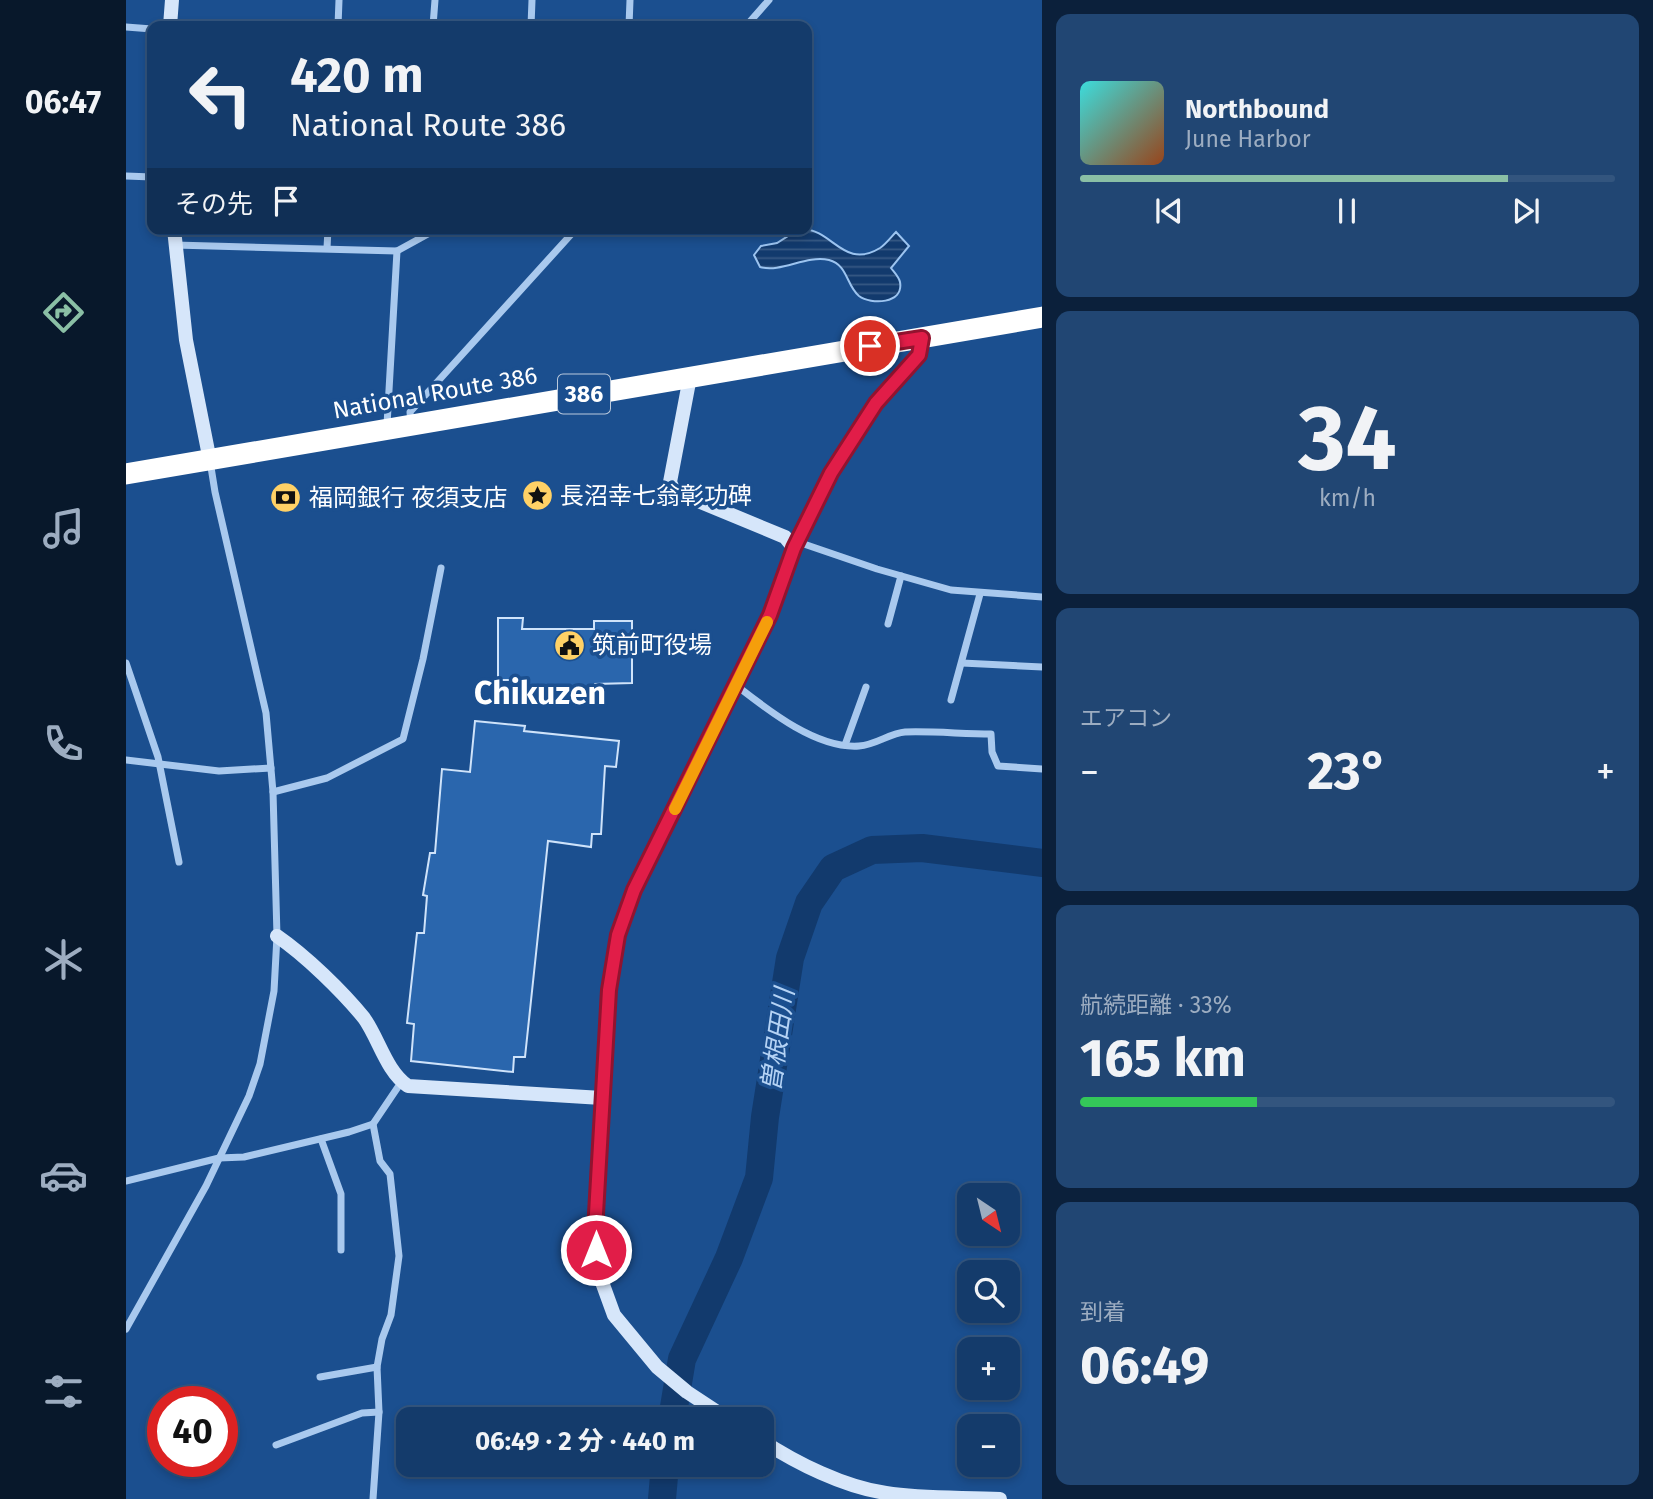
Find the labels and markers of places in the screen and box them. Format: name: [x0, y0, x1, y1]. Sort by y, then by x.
pin: [840, 316, 900, 376]
place icon: 長沼幸七翁彰功碑: [520, 479, 554, 513]
bank icon: 福岡銀行 夜須支店: [269, 481, 303, 515]
place label: 長沼幸七翁彰功碑: [560, 482, 752, 510]
place label: 福岡銀行 夜須支店: [309, 484, 507, 512]
public building icon: 筑前町役場: [552, 628, 586, 662]
place label: 筑前町役場: [592, 631, 712, 659]

